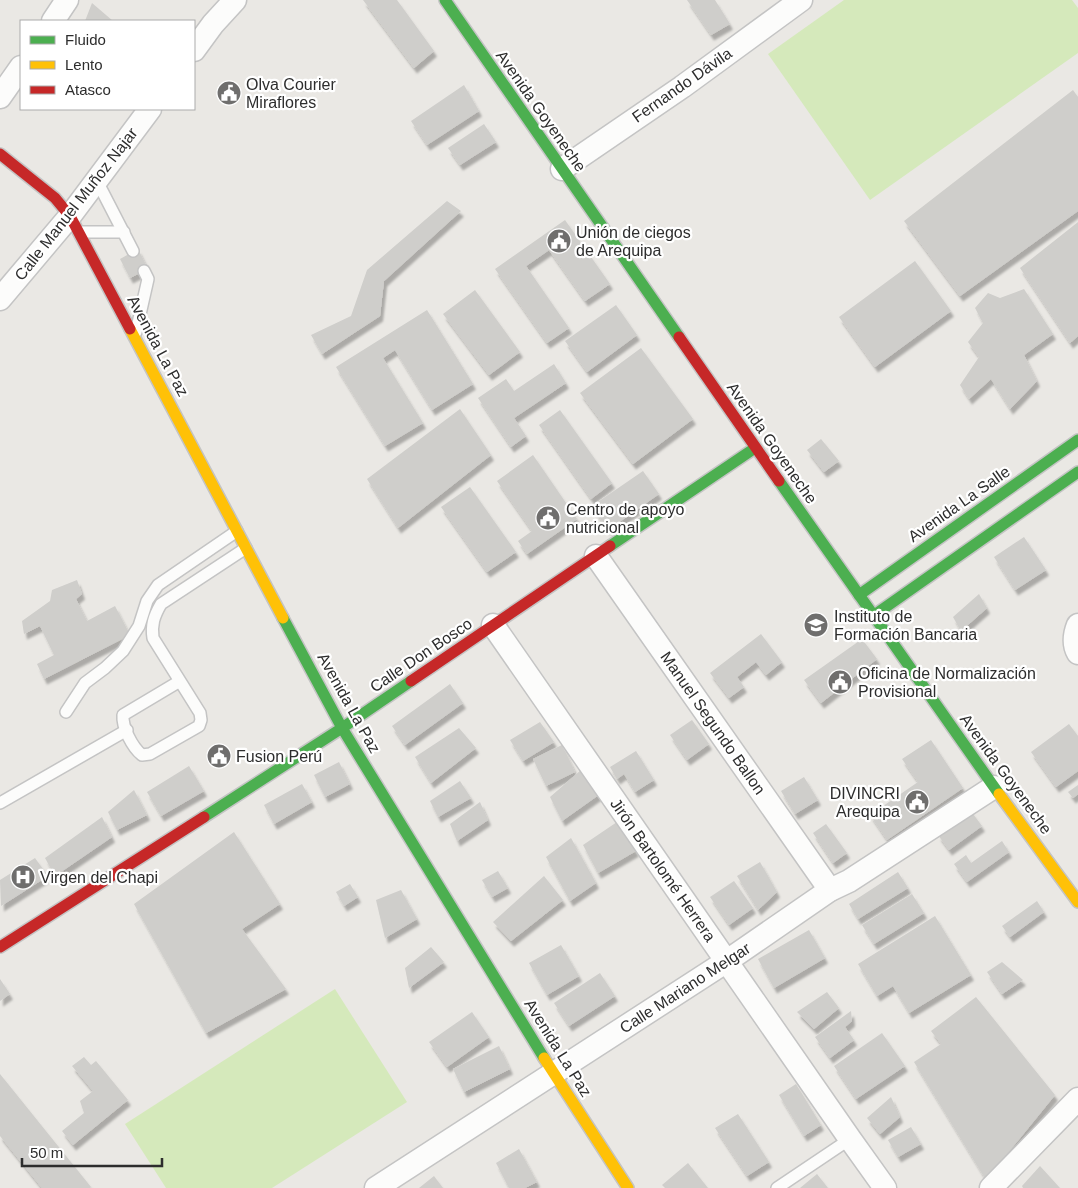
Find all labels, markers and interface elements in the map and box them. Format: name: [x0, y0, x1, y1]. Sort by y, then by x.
legend: [20, 20, 195, 110]
text: Fluido: [65, 31, 106, 48]
street label: Fernando Dávila: [629, 44, 735, 126]
street label: Avenida Goyeneche: [493, 47, 589, 175]
text: Lento: [65, 56, 103, 73]
place label: Olva Courier Miraflores: [246, 76, 336, 111]
public building icon: Olva Courier Miraflores: [216, 80, 242, 106]
text: Atasco: [65, 81, 111, 98]
street label: Calle Manuel Muñoz Najar: [11, 124, 141, 284]
place label: Unión de ciegos de Arequipa: [576, 224, 691, 259]
public building icon: Unión de ciegos de Arequipa: [546, 228, 572, 254]
street label: Avenida La Paz: [124, 293, 192, 399]
street label: Avenida Goyeneche: [724, 379, 820, 507]
street label: Avenida La Salle: [905, 463, 1013, 545]
place label: Centro de apoyo nutricional: [566, 501, 684, 536]
public building icon: Centro de apoyo nutricional: [535, 505, 561, 531]
place label: Instituto de Formación Bancaria: [834, 608, 977, 643]
school or university icon: Instituto de Formación Bancaria: [803, 612, 829, 638]
street label: Calle Don Bosco: [367, 615, 475, 695]
street label: Manuel Segundo Ballon: [657, 649, 769, 797]
street label: Avenida La Paz: [314, 650, 384, 756]
place label: Oficina de Normalización Provisional: [858, 665, 1036, 700]
public building icon: Oficina de Normalización Provisional: [827, 669, 853, 695]
street label: Avenida Goyeneche: [957, 711, 1055, 837]
public building icon: Fusion Perú: [206, 743, 232, 769]
place label: Fusion Perú: [236, 748, 322, 765]
place label: DIVINCRI Arequipa: [830, 785, 900, 820]
public building icon: DIVINCRI Arequipa: [904, 789, 930, 815]
street label: Jirón Bartolomé Herrera: [607, 795, 719, 945]
hospital icon: Virgen del Chapi: [10, 864, 36, 890]
place label: Virgen del Chapi: [40, 869, 158, 886]
street label: Calle Mariano Melgar: [617, 939, 754, 1037]
street label: Avenida La Paz: [521, 996, 595, 1100]
scale bar: [22, 1136, 162, 1168]
text: 50 m: [30, 1144, 63, 1161]

